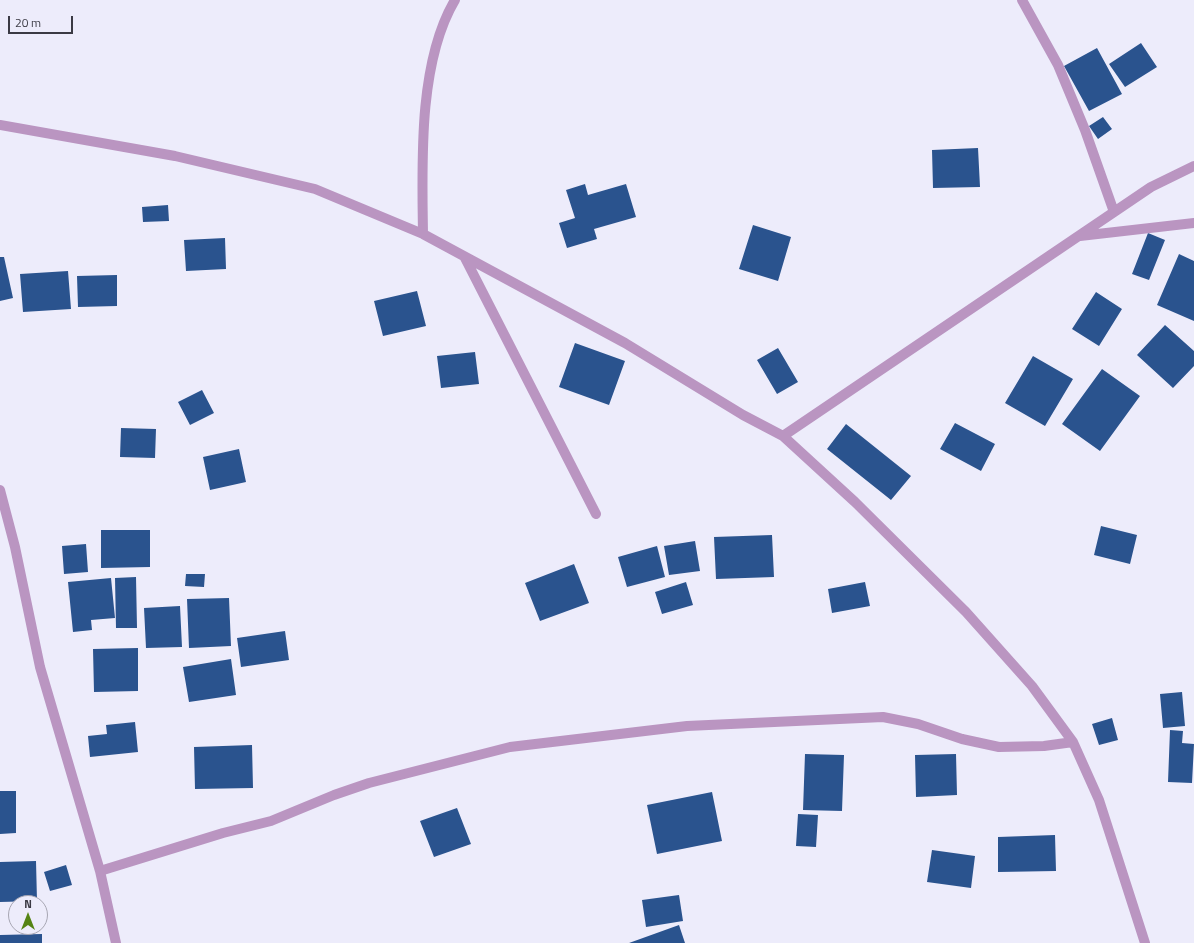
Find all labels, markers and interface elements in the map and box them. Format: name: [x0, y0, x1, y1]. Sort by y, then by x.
scale bar: [10, 8, 75, 34]
text: 20 m: [15, 13, 41, 32]
north arrow: [8, 895, 48, 935]
text: N: [24, 896, 32, 912]

